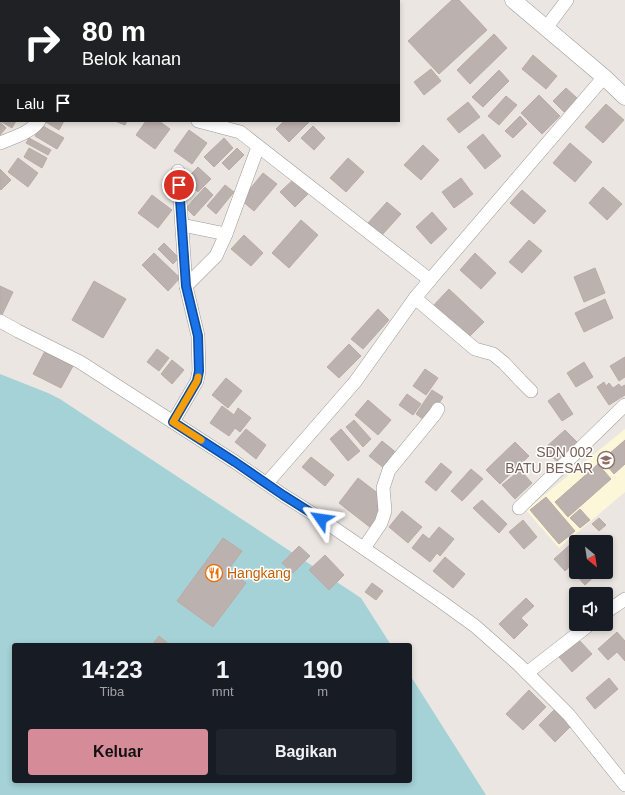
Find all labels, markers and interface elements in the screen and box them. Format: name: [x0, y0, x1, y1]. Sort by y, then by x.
icon: right: [16, 16, 68, 68]
text: 80 m: [82, 16, 146, 47]
text: Belok kanan: [82, 49, 181, 69]
icon: arrive: [52, 92, 74, 114]
text: Lalu: [16, 95, 44, 112]
pin: [162, 168, 196, 202]
icon: arrive: [168, 174, 190, 196]
place label: SDN 002 BATU BESAR: [505, 444, 593, 476]
school or university icon: SDN 002 BATU BESAR: [596, 450, 616, 470]
position arrow: [300, 498, 342, 540]
north arrow: [569, 535, 613, 579]
map controls: [569, 535, 613, 631]
restaurant icon: Hangkang: [204, 563, 224, 583]
place label: Hangkang: [227, 565, 291, 581]
button: sound: [569, 587, 613, 631]
text: 14:23: [81, 656, 143, 683]
text: 1: [216, 656, 229, 683]
text: 190: [303, 656, 343, 683]
text: Tiba: [100, 684, 124, 699]
text: mnt: [212, 684, 234, 699]
text: m: [317, 684, 328, 699]
button: Keluar: [28, 729, 208, 775]
button: Bagikan: [216, 729, 396, 775]

